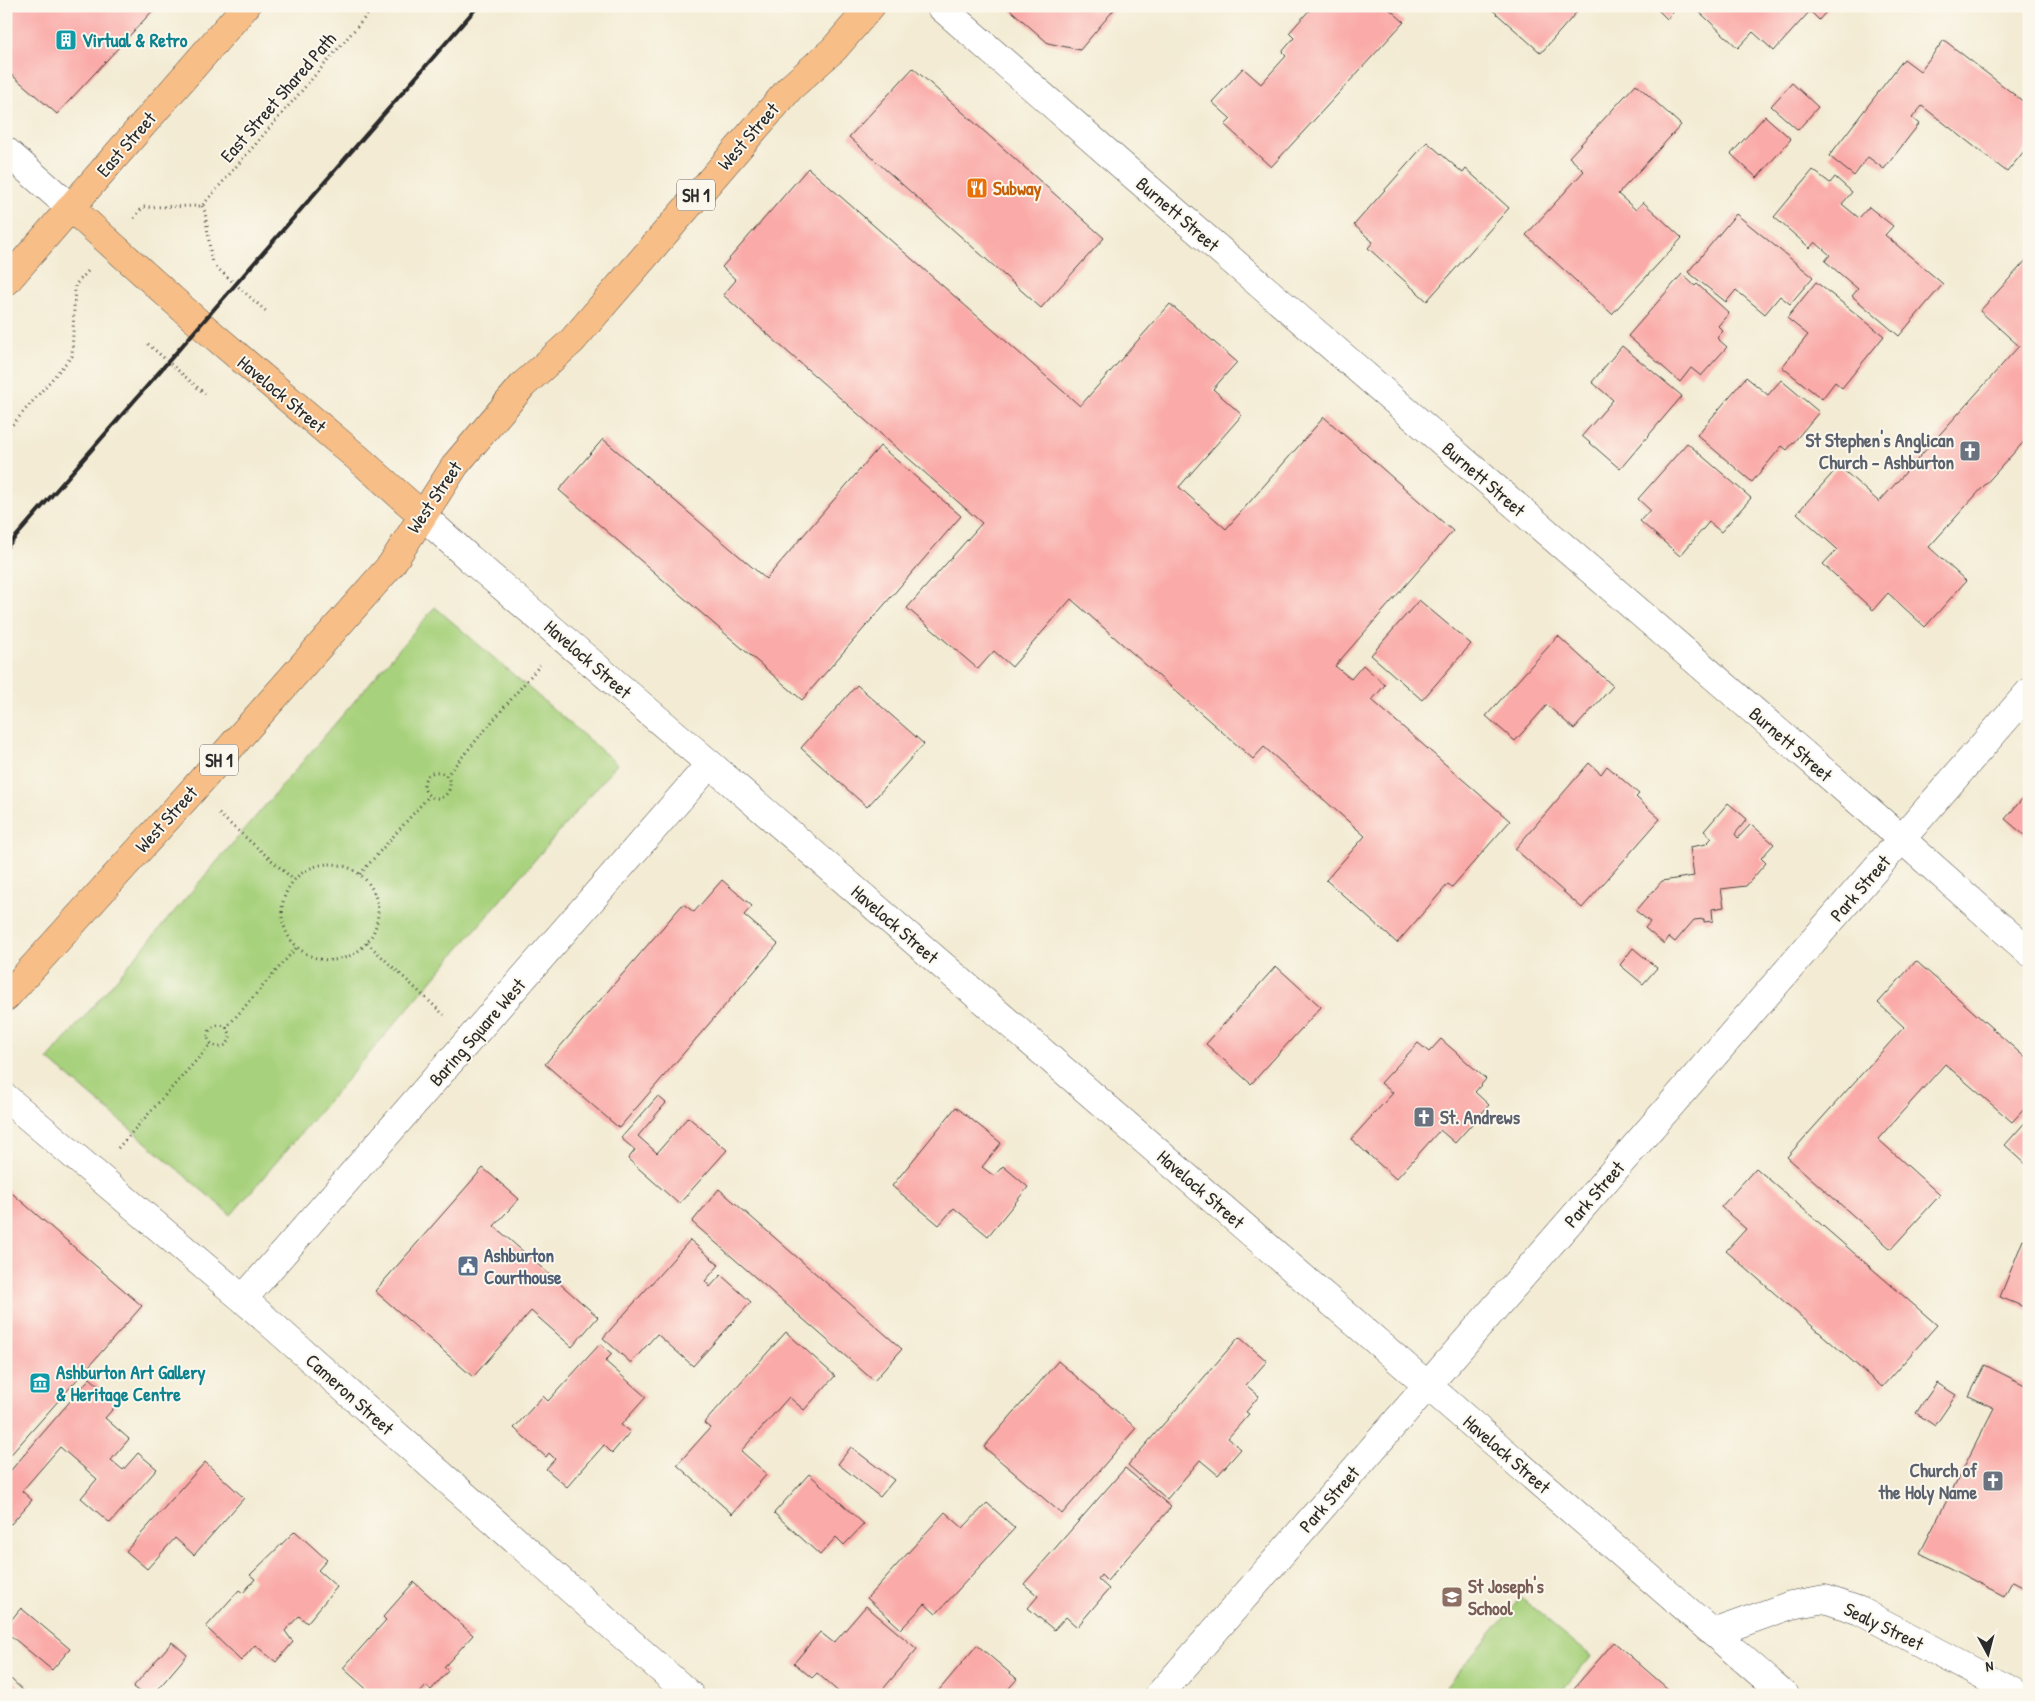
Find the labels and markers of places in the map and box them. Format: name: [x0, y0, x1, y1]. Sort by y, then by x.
place label: Virtual & Retro: [82, 27, 188, 53]
building icon: Virtual & Retro: [54, 28, 78, 52]
place label: Subway: [993, 175, 1041, 202]
restaurant icon: Subway: [965, 176, 989, 200]
place label: St Stephen's Anglican Church - Ashburton: [1805, 427, 1954, 475]
church icon: St Stephen's Anglican Church - Ashburton: [1958, 439, 1982, 463]
place label: St. Andrews: [1440, 1104, 1521, 1130]
church icon: St. Andrews: [1412, 1105, 1436, 1129]
place label: Ashburton Courthouse: [484, 1242, 562, 1290]
public building icon: Ashburton Courthouse: [456, 1254, 480, 1278]
place label: Ashburton Art Gallery & Heritage Centre: [56, 1359, 206, 1408]
museum icon: Ashburton Art Gallery & Heritage Centre: [28, 1371, 52, 1395]
place label: Church of the Holy Name: [1878, 1457, 1978, 1506]
church icon: Church of the Holy Name: [1981, 1469, 2005, 1493]
place label: St Joseph's School: [1468, 1573, 1544, 1621]
school or university icon: St Joseph's School: [1440, 1585, 1464, 1609]

